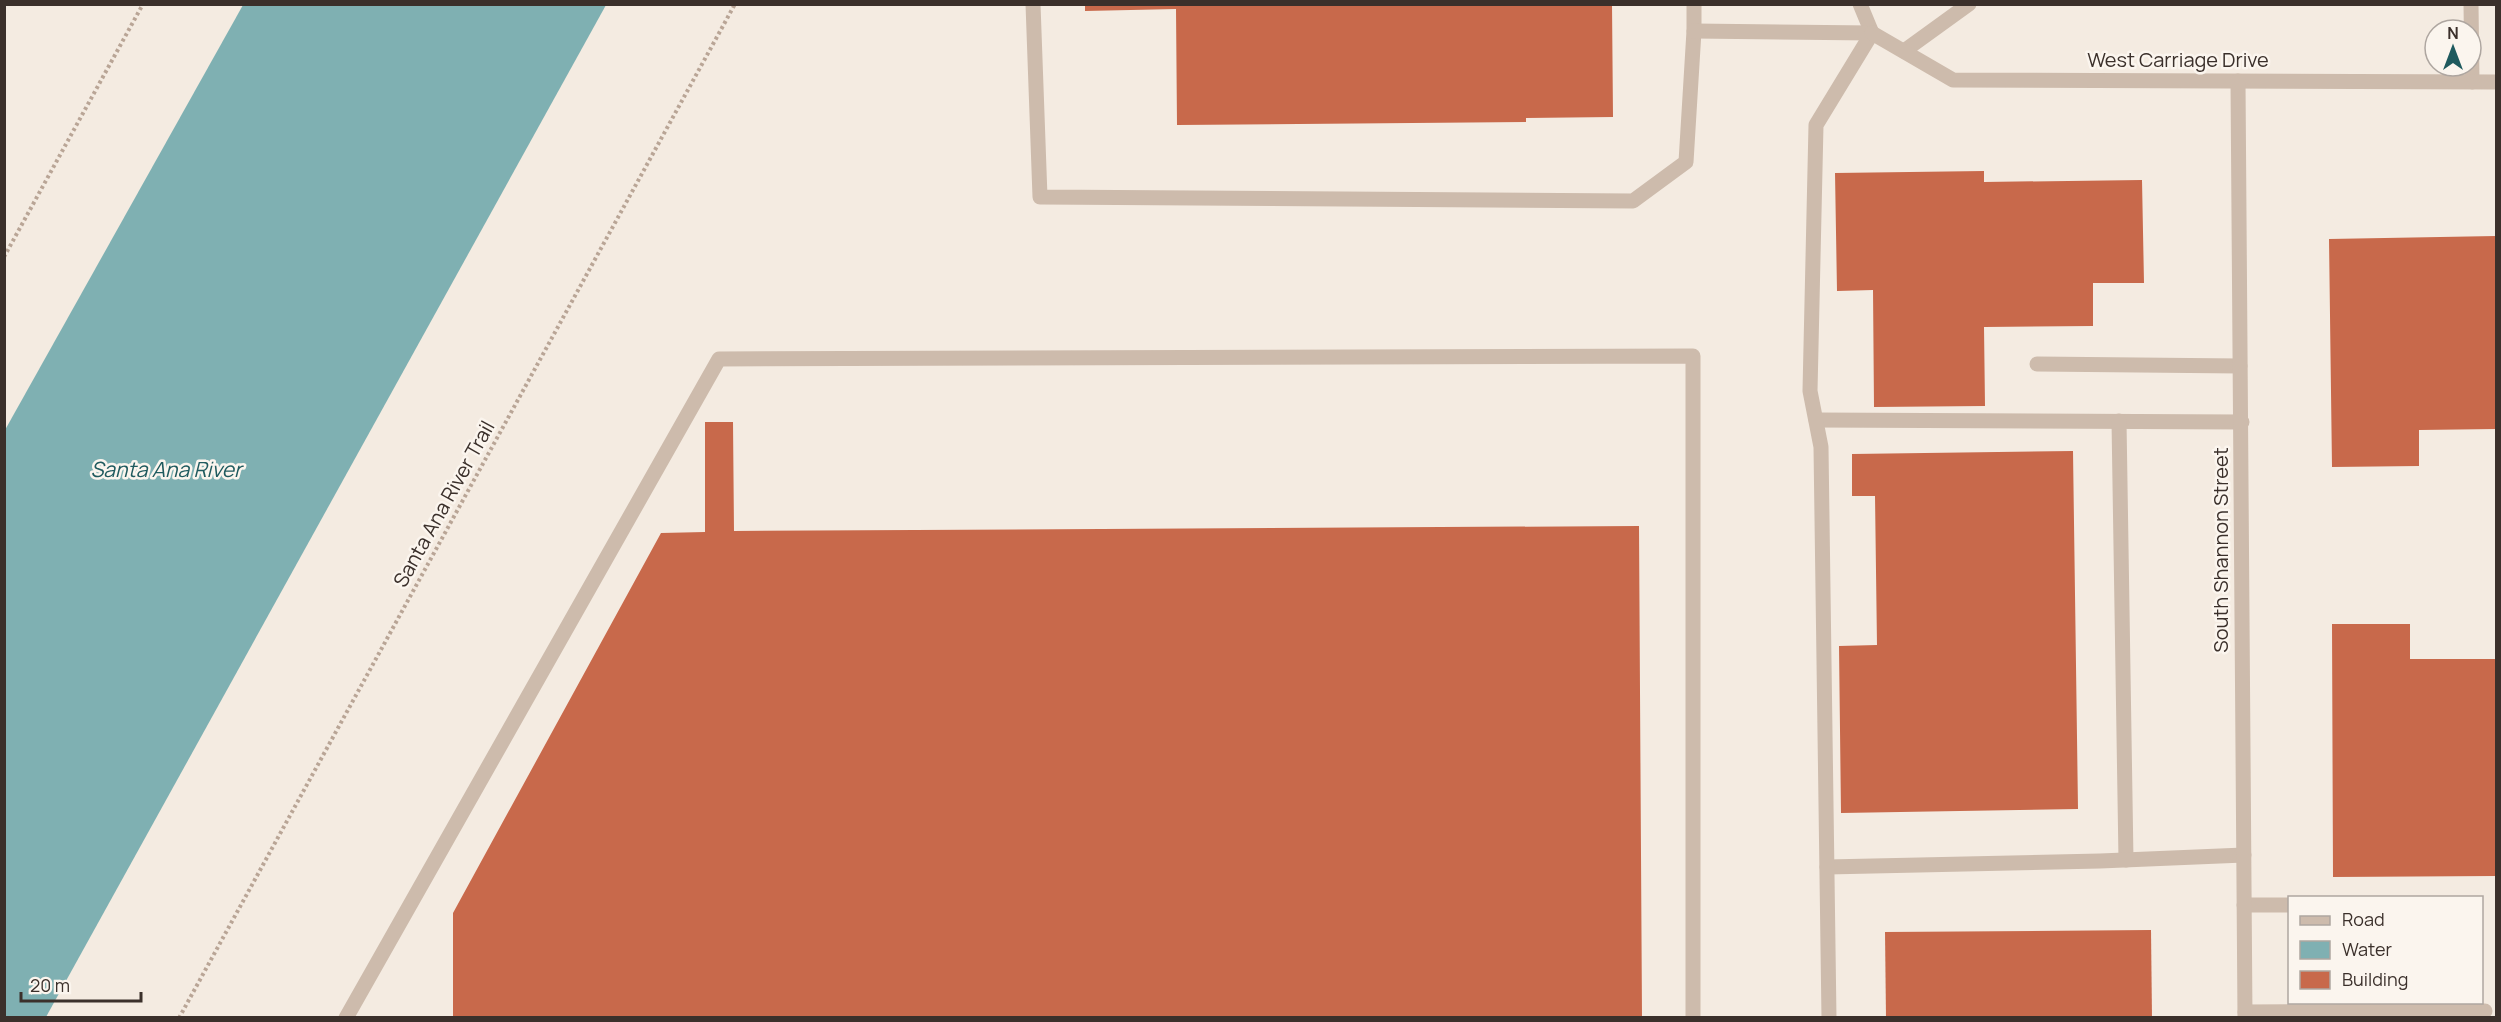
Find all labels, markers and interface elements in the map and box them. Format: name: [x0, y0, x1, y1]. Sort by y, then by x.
north arrow: [2423, 18, 2483, 78]
text: N: [2447, 22, 2459, 44]
street label: West Carriage Drive: [2087, 46, 2269, 73]
street label: Santa Ana River Trail: [387, 416, 501, 592]
street label: South Shannon Street: [2207, 447, 2234, 653]
water label: Santa Ana River: [90, 455, 244, 483]
legend: [2288, 896, 2483, 1004]
text: Road: [2342, 907, 2385, 931]
text: Water: [2342, 937, 2392, 961]
scale bar: [21, 965, 141, 1003]
text: Building: [2342, 967, 2408, 991]
text: 20 m: [30, 973, 70, 997]

